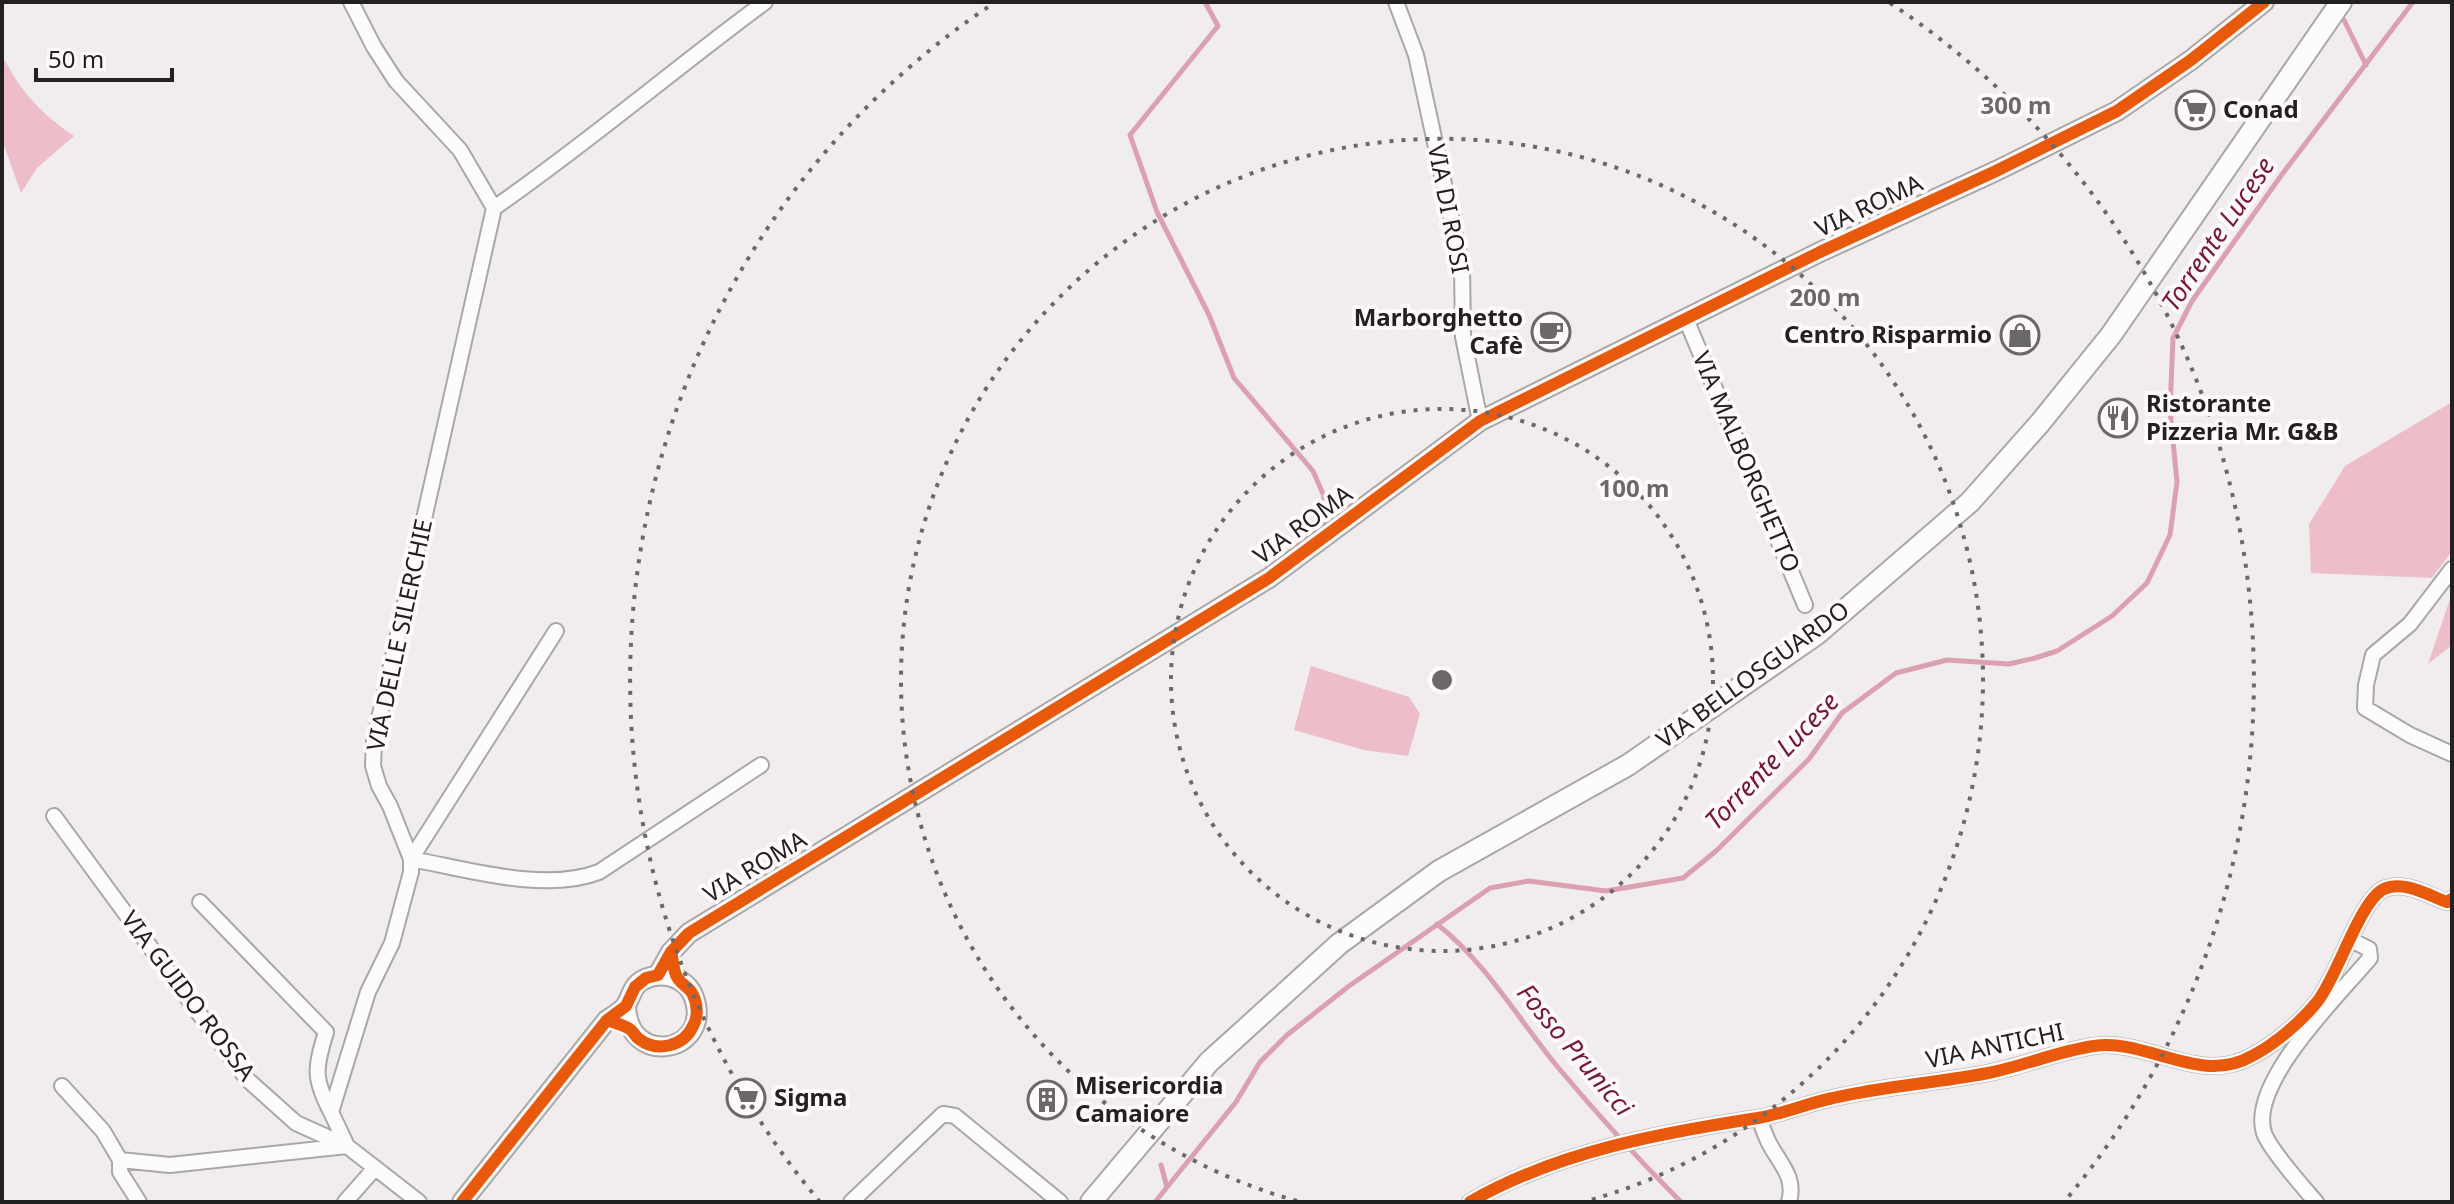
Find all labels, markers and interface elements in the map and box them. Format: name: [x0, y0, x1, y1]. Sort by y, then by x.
scale bar: [36, 32, 172, 82]
text: 50 m: [48, 42, 104, 75]
text: 300 m: [1981, 88, 2051, 121]
supermarket icon: Conad: [2174, 89, 2216, 131]
place label: Conad: [2223, 92, 2299, 125]
street label: VIA DI ROSI: [1421, 141, 1478, 276]
water label: Torrente Lucese: [2152, 149, 2282, 318]
street label: VIA ROMA: [1809, 165, 1928, 244]
text: 200 m: [1790, 280, 1860, 313]
place label: Marborghetto Cafè: [1354, 300, 1523, 361]
cafe icon: Marborghetto Cafè: [1530, 311, 1572, 353]
shop icon: Centro Risparmio: [1999, 314, 2041, 356]
place label: Centro Risparmio: [1784, 317, 1992, 350]
street label: VIA MALBORGHETTO: [1686, 346, 1809, 577]
place label: Ristorante Pizzeria Mr. G&B: [2146, 386, 2338, 447]
restaurant icon: Ristorante Pizzeria Mr. G&B: [2097, 397, 2139, 439]
text: 100 m: [1599, 471, 1669, 504]
street label: VIA ROMA: [1246, 476, 1359, 571]
street label: VIA DELLE SILERCHIE: [358, 516, 439, 754]
street label: VIA BELLOSGUARDO: [1649, 593, 1855, 755]
centre of rings: [1428, 666, 1456, 694]
water label: Torrente Lucese: [1696, 683, 1846, 837]
street label: VIA ROMA: [696, 822, 813, 909]
street label: VIA GUIDO ROSSA: [114, 903, 264, 1087]
water label: Fosso Prunicci: [1510, 975, 1643, 1124]
street label: VIA ANTICHI: [1923, 1014, 2067, 1075]
place label: Misericordia Camaiore: [1075, 1068, 1223, 1129]
supermarket icon: Sigma: [725, 1077, 767, 1119]
building icon: Misericordia Camaiore: [1026, 1079, 1068, 1121]
place label: Sigma: [774, 1080, 847, 1113]

